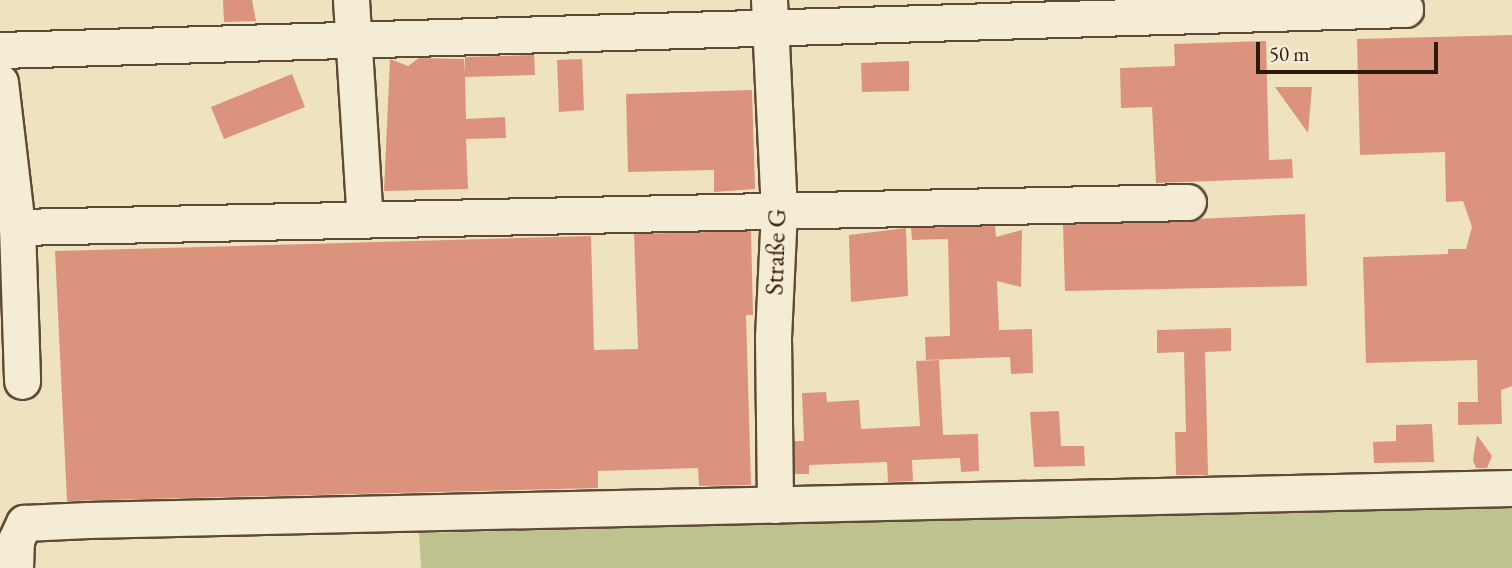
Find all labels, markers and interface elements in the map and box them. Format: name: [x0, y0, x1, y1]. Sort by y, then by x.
scale bar: [1260, 28, 1442, 72]
text: 50 m: [1269, 40, 1310, 67]
street label: Straße G: [759, 208, 793, 296]

